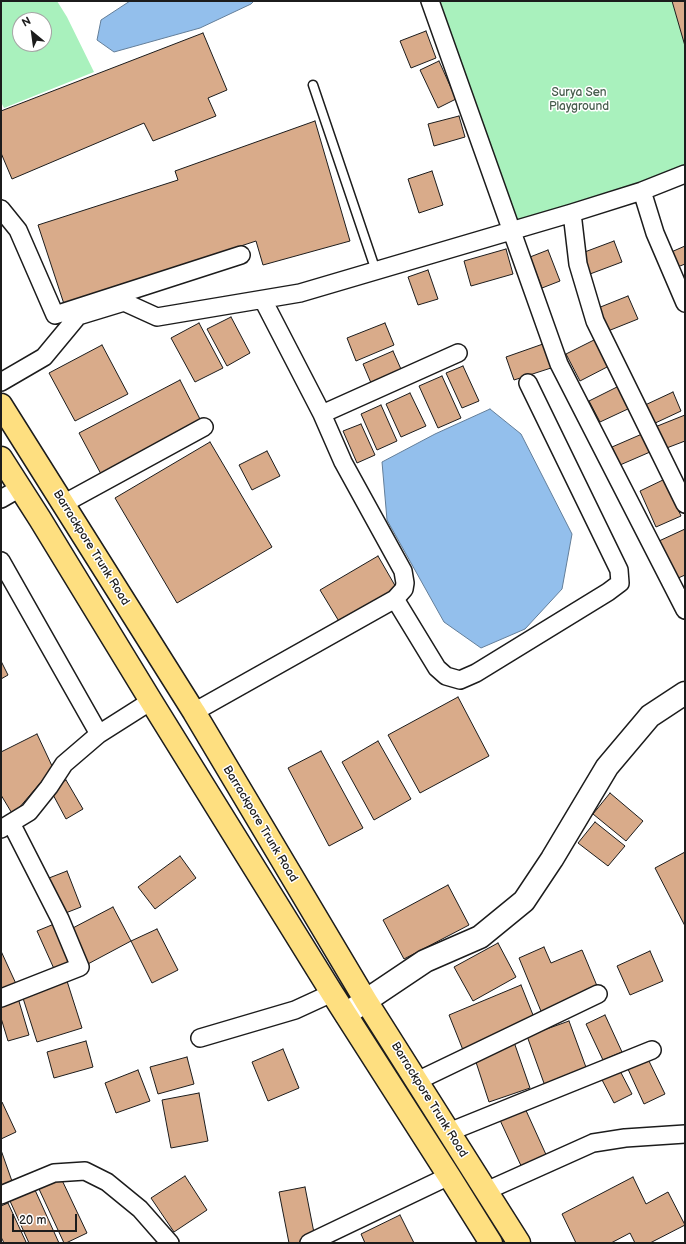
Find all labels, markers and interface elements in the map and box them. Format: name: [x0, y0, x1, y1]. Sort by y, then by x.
north arrow: [12, 12, 52, 52]
text: N: [20, 14, 33, 30]
park label: Surya Sen Playground: [549, 86, 609, 114]
street label: Barrackpore Trunk Road: [50, 488, 132, 608]
street label: Barrackpore Trunk Road: [220, 763, 300, 885]
street label: Barrackpore Trunk Road: [388, 1040, 470, 1160]
scale bar: [14, 1206, 79, 1232]
text: 20 m: [19, 1213, 46, 1228]

